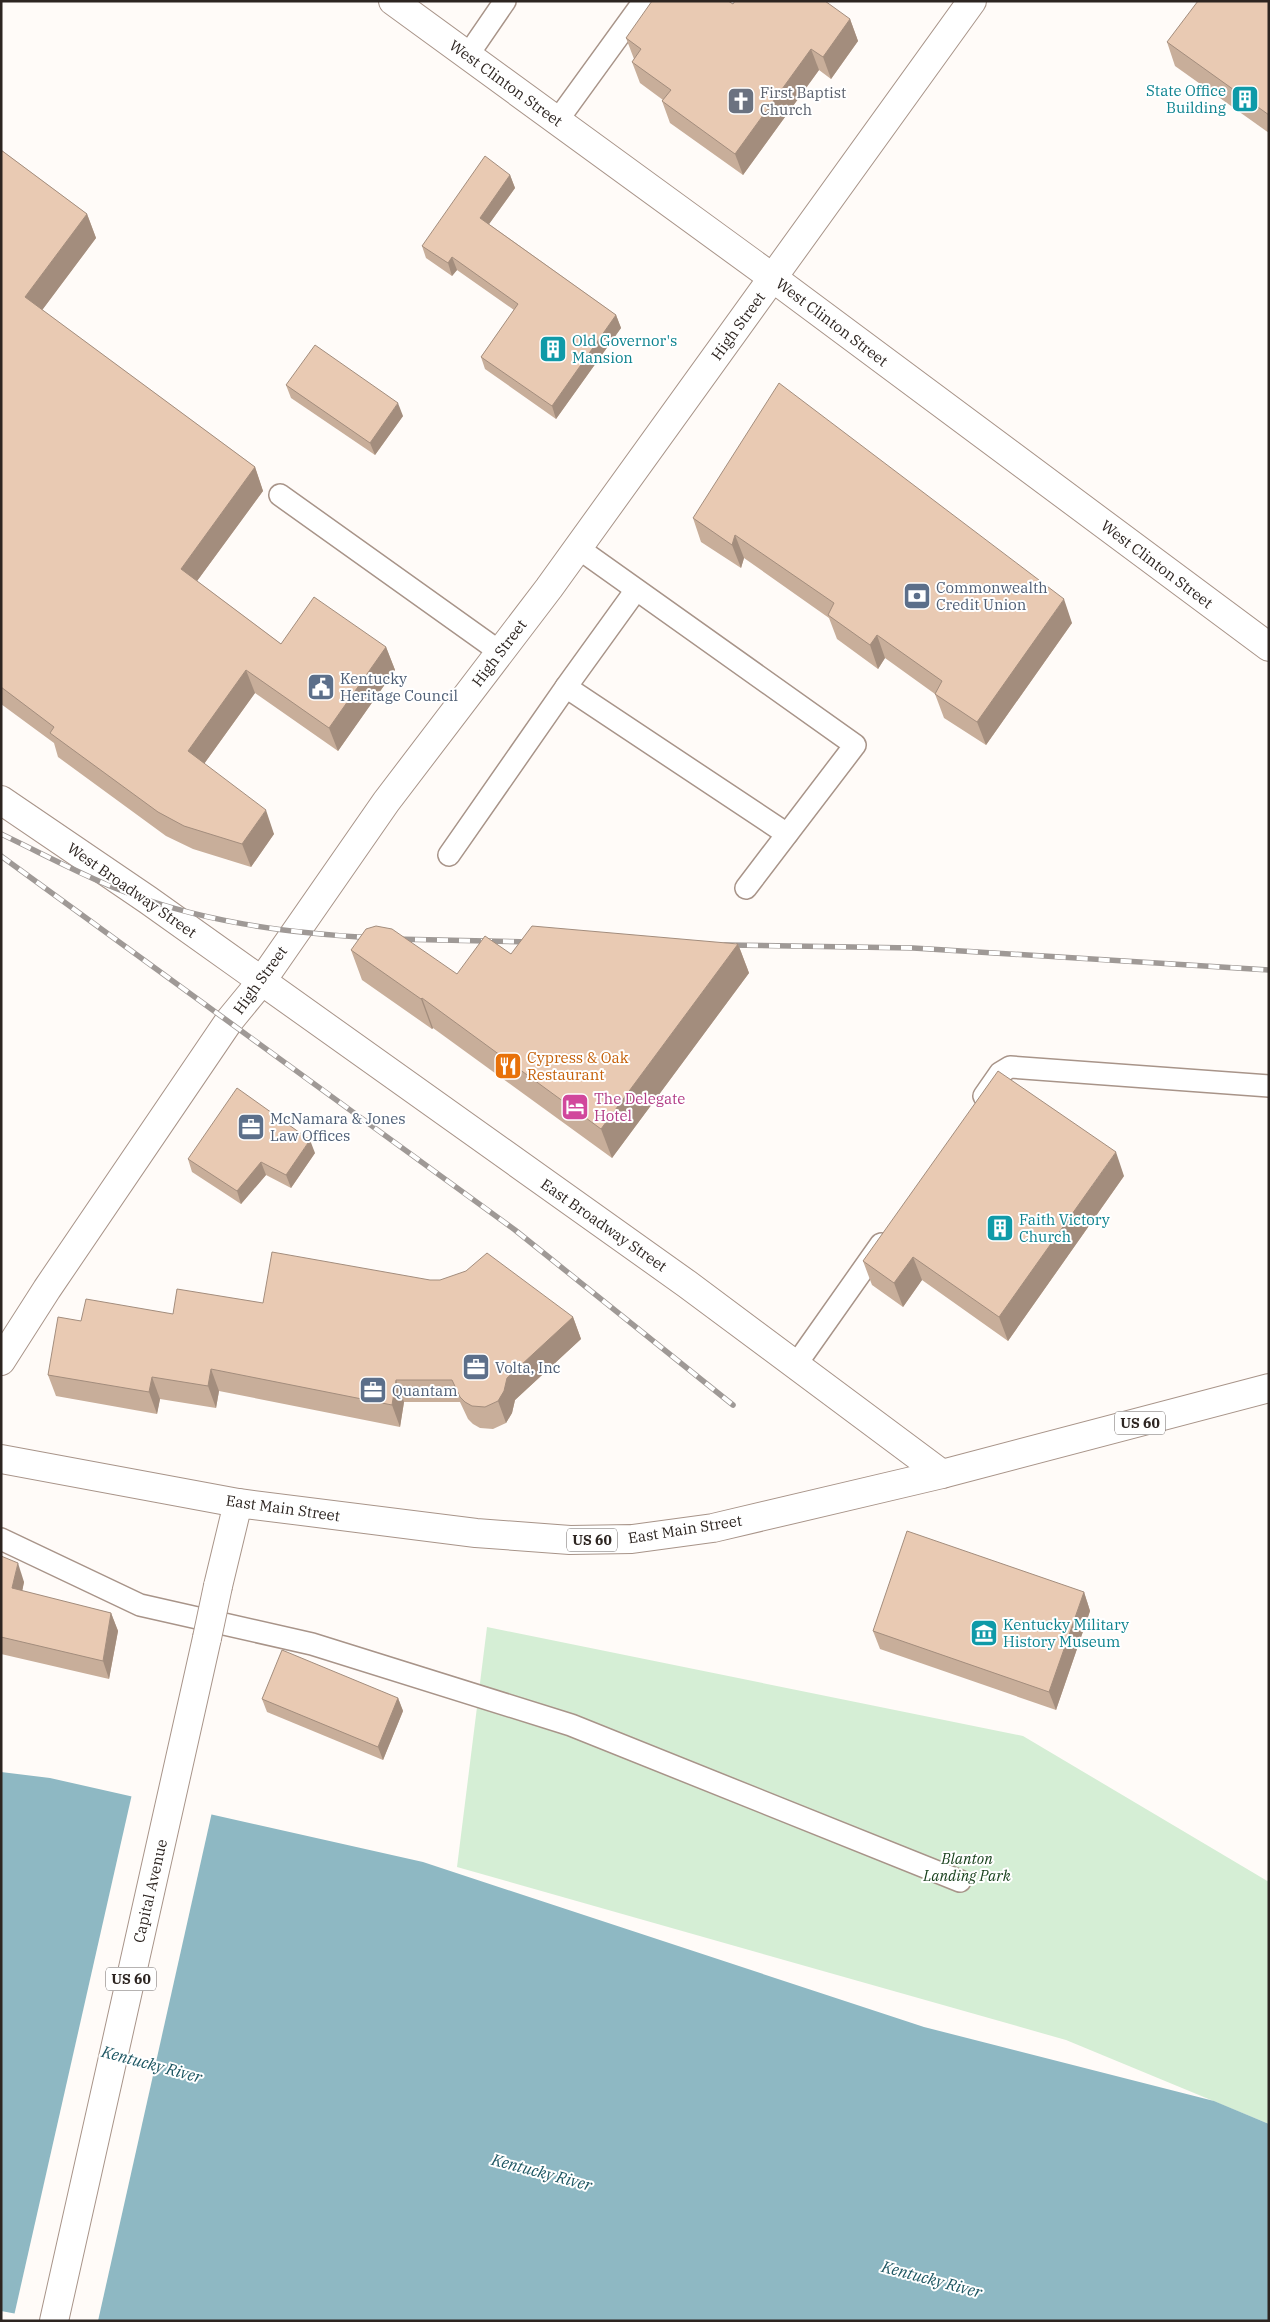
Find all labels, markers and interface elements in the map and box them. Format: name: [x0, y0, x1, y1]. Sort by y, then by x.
street label: West Clinton Street: [446, 36, 566, 130]
place label: State Office Building: [1146, 81, 1226, 117]
place label: First Baptist Church: [760, 83, 846, 119]
building icon: State Office Building: [1230, 84, 1260, 114]
church icon: First Baptist Church: [726, 86, 756, 116]
street label: West Clinton Street: [772, 274, 892, 370]
street label: High Street: [707, 288, 769, 364]
place label: Old Governor's Mansion: [572, 331, 677, 367]
building icon: Old Governor's Mansion: [538, 334, 568, 364]
street label: West Clinton Street: [1097, 516, 1217, 612]
place label: Commonwealth Credit Union: [936, 578, 1048, 614]
bank icon: Commonwealth Credit Union: [902, 581, 932, 611]
street label: High Street: [467, 615, 531, 691]
place label: Kentucky Heritage Council: [340, 669, 458, 705]
public building icon: Kentucky Heritage Council: [306, 672, 336, 702]
street label: West Broadway Street: [64, 838, 200, 942]
street label: High Street: [229, 942, 291, 1018]
place label: Cypress & Oak Restaurant: [527, 1048, 629, 1084]
restaurant icon: Cypress & Oak Restaurant: [493, 1051, 523, 1081]
place label: The Delegate Hotel: [594, 1089, 685, 1125]
hotel icon: The Delegate Hotel: [560, 1092, 590, 1122]
place label: McNamara & Jones Law Offices: [270, 1109, 406, 1145]
office icon: McNamara & Jones Law Offices: [236, 1112, 266, 1142]
street label: East Broadway Street: [537, 1174, 671, 1276]
place label: Faith Victory Church: [1019, 1210, 1110, 1246]
building icon: Faith Victory Church: [985, 1213, 1015, 1243]
office icon: Volta, Inc: [461, 1352, 491, 1382]
place label: Volta, Inc: [495, 1358, 561, 1377]
office icon: Quantam: [358, 1375, 388, 1405]
place label: Quantam: [392, 1381, 458, 1400]
road number: US 60: [1115, 1412, 1165, 1435]
street label: East Main Street: [225, 1491, 341, 1525]
street label: East Main Street: [627, 1511, 743, 1547]
road number: US 60: [567, 1528, 617, 1552]
place label: Kentucky Military History Museum: [1003, 1615, 1129, 1651]
museum icon: Kentucky Military History Museum: [969, 1618, 999, 1648]
street label: Capital Avenue: [129, 1837, 171, 1945]
park label: Blanton Landing Park: [922, 1849, 1011, 1885]
road number: US 60: [106, 1968, 156, 1990]
water label: Kentucky River: [99, 2041, 205, 2087]
water label: Kentucky River: [489, 2149, 595, 2195]
water label: Kentucky River: [879, 2256, 985, 2302]

